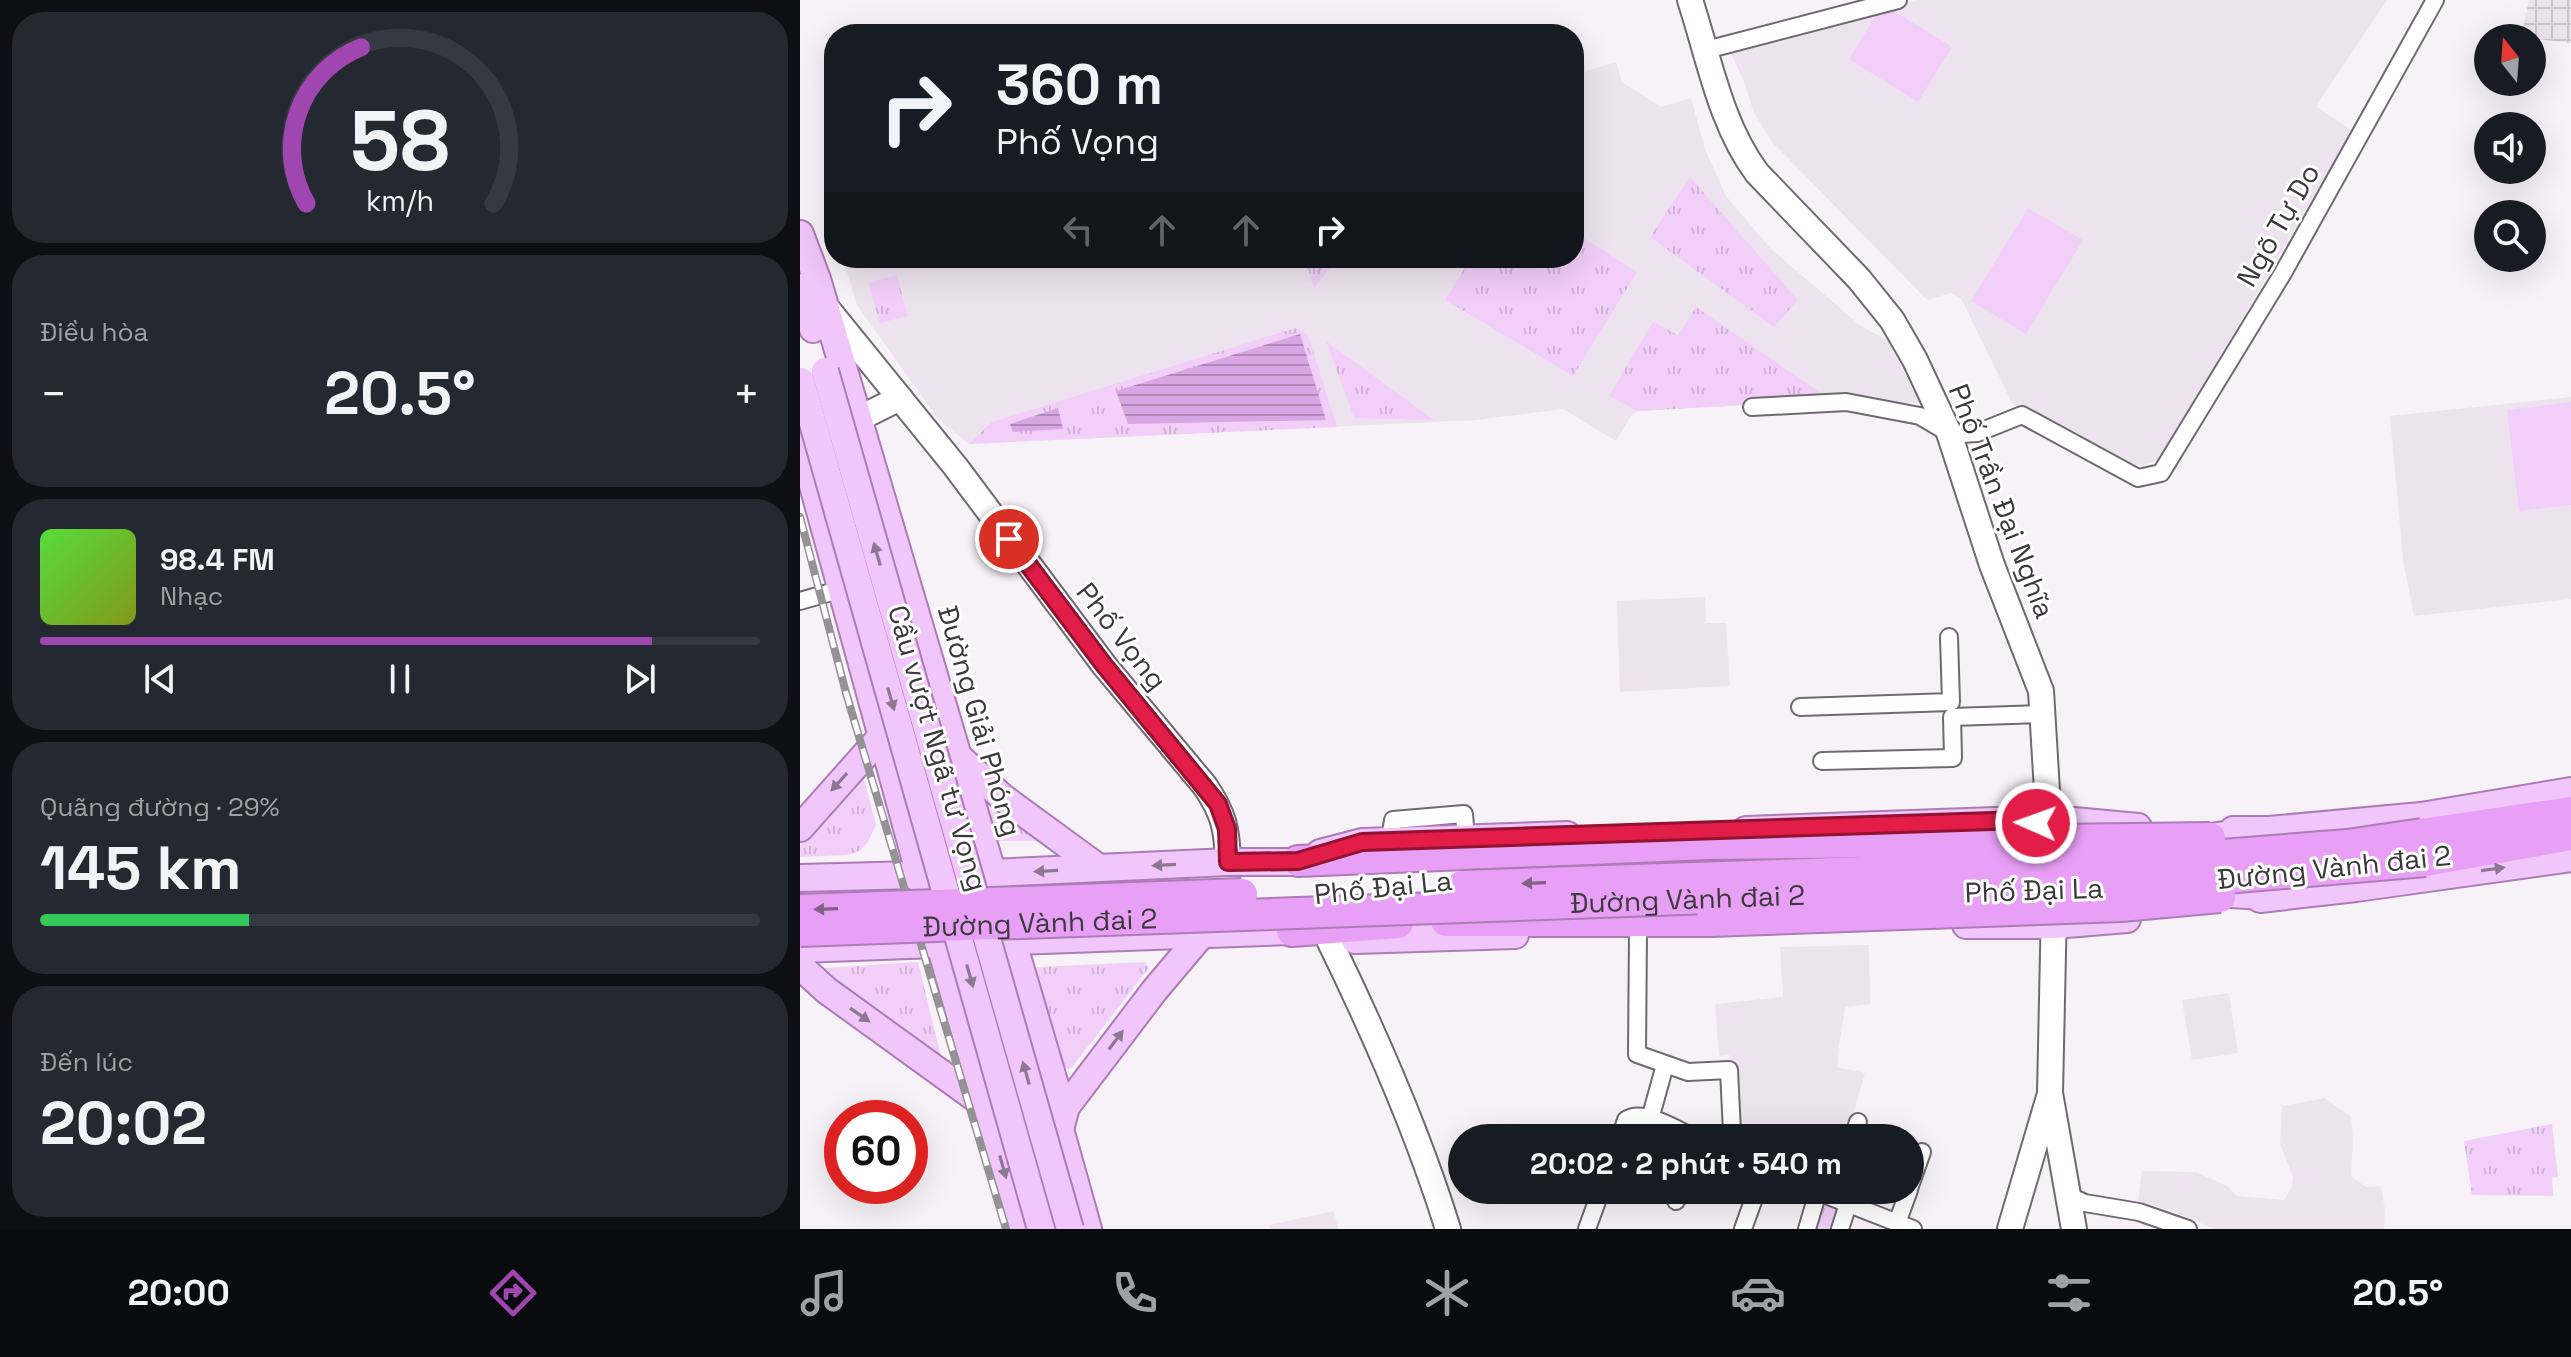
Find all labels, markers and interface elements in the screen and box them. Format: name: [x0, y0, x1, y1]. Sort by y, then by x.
north arrow: [2474, 24, 2546, 96]
map controls: [2474, 24, 2546, 272]
text: 360 m: [996, 49, 1163, 120]
icon: right: [864, 56, 968, 160]
text: 58: [350, 87, 450, 193]
button: sound: [2474, 112, 2546, 184]
text: Phố Vọng: [996, 119, 1159, 165]
street label: Ngõ Tự Do: [2228, 157, 2328, 293]
text: km/h: [366, 183, 434, 219]
button: search: [2474, 200, 2546, 272]
icon: left: [1056, 208, 1100, 252]
icon: ahead: [1140, 208, 1184, 252]
icon: ahead: [1224, 208, 1268, 252]
icon: right: [1308, 208, 1352, 252]
text: Điều hòa: [40, 315, 149, 349]
text: 20.5°: [324, 355, 476, 432]
text: −: [40, 366, 67, 422]
text: +: [733, 366, 760, 422]
street label: Phố Trần Đại Nghĩa: [1941, 379, 2063, 623]
pin: [975, 505, 1043, 573]
icon: arrive: [987, 517, 1031, 561]
text: 98.4 FM: [160, 540, 275, 579]
one-way arrow: [871, 541, 883, 566]
street label: Phố Vọng: [1069, 575, 1175, 697]
text: Nhạc: [160, 579, 223, 613]
street label: Cầu vượt Ngã tư Vọng: [880, 601, 996, 895]
street label: Đường Giải Phóng: [930, 602, 1030, 840]
icon: previous: [138, 657, 182, 701]
icon: pause: [378, 657, 422, 701]
icon: next: [618, 657, 662, 701]
one-way arrow: [885, 687, 898, 711]
one-way arrow: [831, 772, 849, 791]
position arrow: [1994, 781, 2078, 865]
text: Quãng đường · 29%: [40, 790, 280, 824]
text: 145 km: [40, 830, 242, 907]
street label: Đường Vành đai 2: [2215, 837, 2453, 897]
one-way arrow: [1151, 859, 1176, 872]
street label: Phố Đại La: [1312, 862, 1454, 912]
one-way arrow: [2481, 862, 2506, 875]
one-way arrow: [1033, 864, 1058, 877]
street label: Phố Đại La: [1964, 870, 2104, 910]
one-way arrow: [1521, 876, 1546, 889]
street label: Đường Vành đai 2: [1569, 877, 1806, 921]
street label: Đường Vành đai 2: [922, 900, 1158, 945]
one-way arrow: [813, 903, 838, 916]
one-way arrow: [964, 963, 976, 988]
one-way arrow: [850, 1007, 871, 1022]
one-way arrow: [1107, 1030, 1123, 1051]
text: Đến lúc: [40, 1045, 133, 1079]
one-way arrow: [1019, 1061, 1032, 1085]
text: 20:02: [40, 1085, 207, 1162]
speed limit sign: 60: [824, 1100, 928, 1204]
text: 20:02 · 2 phút · 540 m: [1530, 1144, 1842, 1183]
one-way arrow: [997, 1155, 1010, 1179]
icon: directions: [485, 1265, 541, 1321]
icon: music: [796, 1265, 852, 1321]
icon: phone: [1107, 1265, 1163, 1321]
icon: climate: [1419, 1265, 1475, 1321]
icon: car: [1730, 1265, 1786, 1321]
icon: filters: [2041, 1265, 2097, 1321]
text: 20:00: [128, 1270, 230, 1316]
text: 20.5°: [2352, 1270, 2443, 1316]

